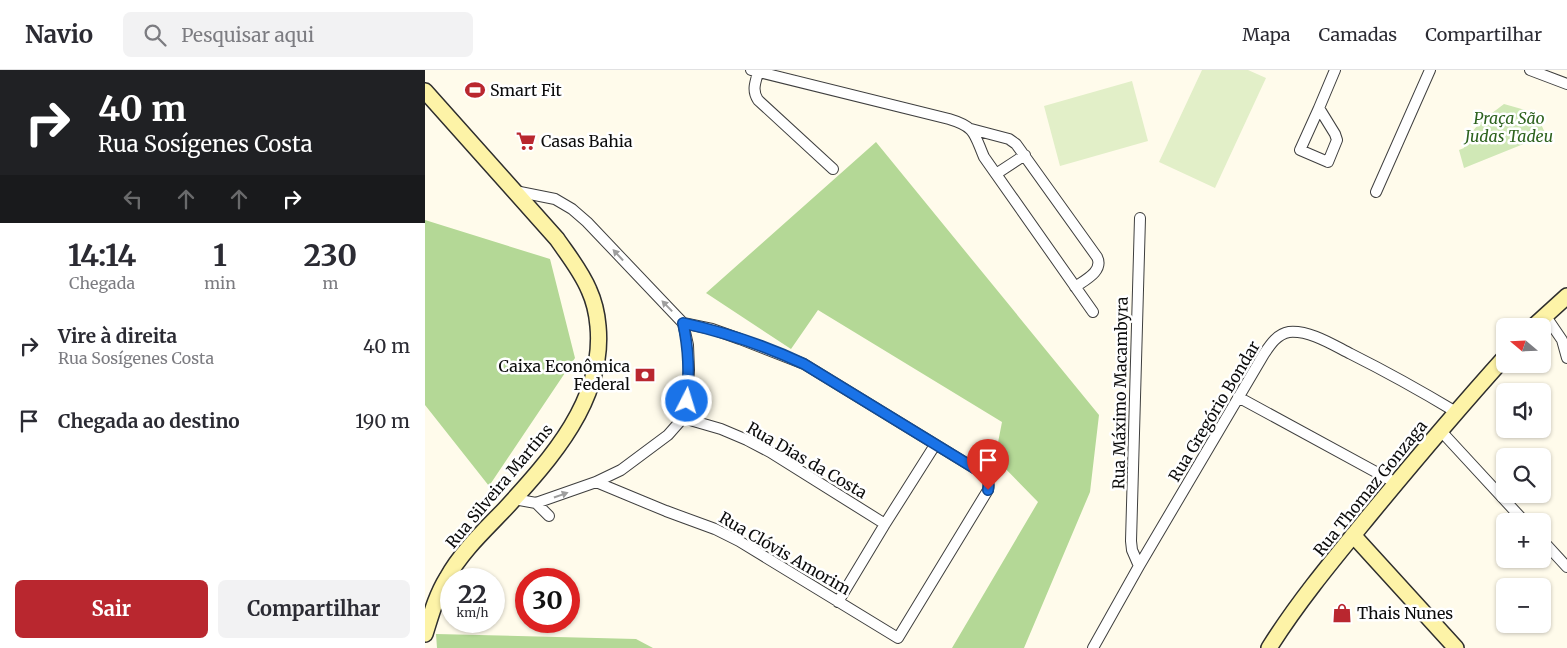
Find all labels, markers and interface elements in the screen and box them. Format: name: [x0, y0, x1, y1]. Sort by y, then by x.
search box: [123, 12, 473, 57]
text: Navio: [25, 19, 93, 50]
icon: search: [141, 21, 169, 49]
text: Pesquisar aqui: [181, 23, 314, 47]
text: Mapa: [1242, 23, 1291, 46]
text: Camadas: [1319, 23, 1397, 46]
text: Compartilhar: [1425, 23, 1542, 46]
sports icon: Smart Fit: [464, 79, 486, 101]
place label: Smart Fit: [490, 80, 562, 100]
text: 40 m: [98, 87, 186, 131]
icon: right: [15, 90, 80, 155]
park label: Praça São Judas Tadeu: [1463, 108, 1553, 146]
text: Rua Sosígenes Costa: [98, 130, 312, 158]
supermarket icon: Casas Bahia: [515, 130, 537, 152]
place label: Casas Bahia: [541, 131, 633, 151]
icon: left: [119, 185, 147, 213]
icon: ahead: [172, 185, 200, 213]
icon: ahead: [225, 185, 253, 213]
icon: right: [278, 185, 306, 213]
text: 14:14: [68, 236, 136, 274]
text: 1: [213, 236, 227, 274]
text: 230: [304, 236, 357, 274]
one-way arrow: [612, 249, 624, 261]
text: Chegada: [69, 273, 135, 293]
text: min: [204, 273, 236, 293]
text: m: [322, 273, 338, 293]
street label: Rua Máximo Macambyra: [1108, 296, 1132, 490]
one-way arrow: [661, 301, 673, 313]
north arrow: [1496, 318, 1551, 372]
map controls: [1496, 318, 1551, 633]
text: Vire à direita: [58, 324, 177, 348]
icon: right: [15, 332, 43, 360]
text: 40 m: [363, 334, 410, 358]
street label: Rua Gregório Bondar: [1164, 337, 1264, 485]
text: Rua Sosígenes Costa: [58, 348, 214, 368]
place label: Caixa Econômica Federal: [499, 356, 630, 394]
bank icon: Caixa Econômica Federal: [634, 364, 656, 386]
position arrow: [660, 374, 712, 426]
button: sound: [1496, 383, 1551, 438]
icon: arrive: [15, 407, 43, 435]
text: Chegada ao destino: [58, 409, 240, 433]
text: 190 m: [355, 409, 410, 433]
street label: Rua Thomaz Gonzaga: [1309, 416, 1431, 560]
street label: Rua Dias da Costa: [743, 418, 871, 503]
street label: Rua Silveira Martins: [441, 420, 557, 552]
pin: [967, 439, 1009, 490]
icon: arrive: [974, 446, 1002, 474]
button: search: [1496, 448, 1551, 503]
one-way arrow: [554, 491, 569, 499]
street label: Rua Clóvis Amorim: [716, 507, 854, 599]
button: +: [1496, 513, 1551, 568]
speed limit sign: 30: [515, 568, 580, 633]
text: 22: [458, 578, 487, 610]
button: −: [1496, 578, 1551, 633]
button: Sair: [15, 580, 208, 638]
button: Compartilhar: [218, 580, 410, 638]
shop icon: Thais Nunes: [1331, 602, 1353, 624]
place label: Thais Nunes: [1357, 603, 1453, 623]
text: km/h: [457, 605, 488, 620]

